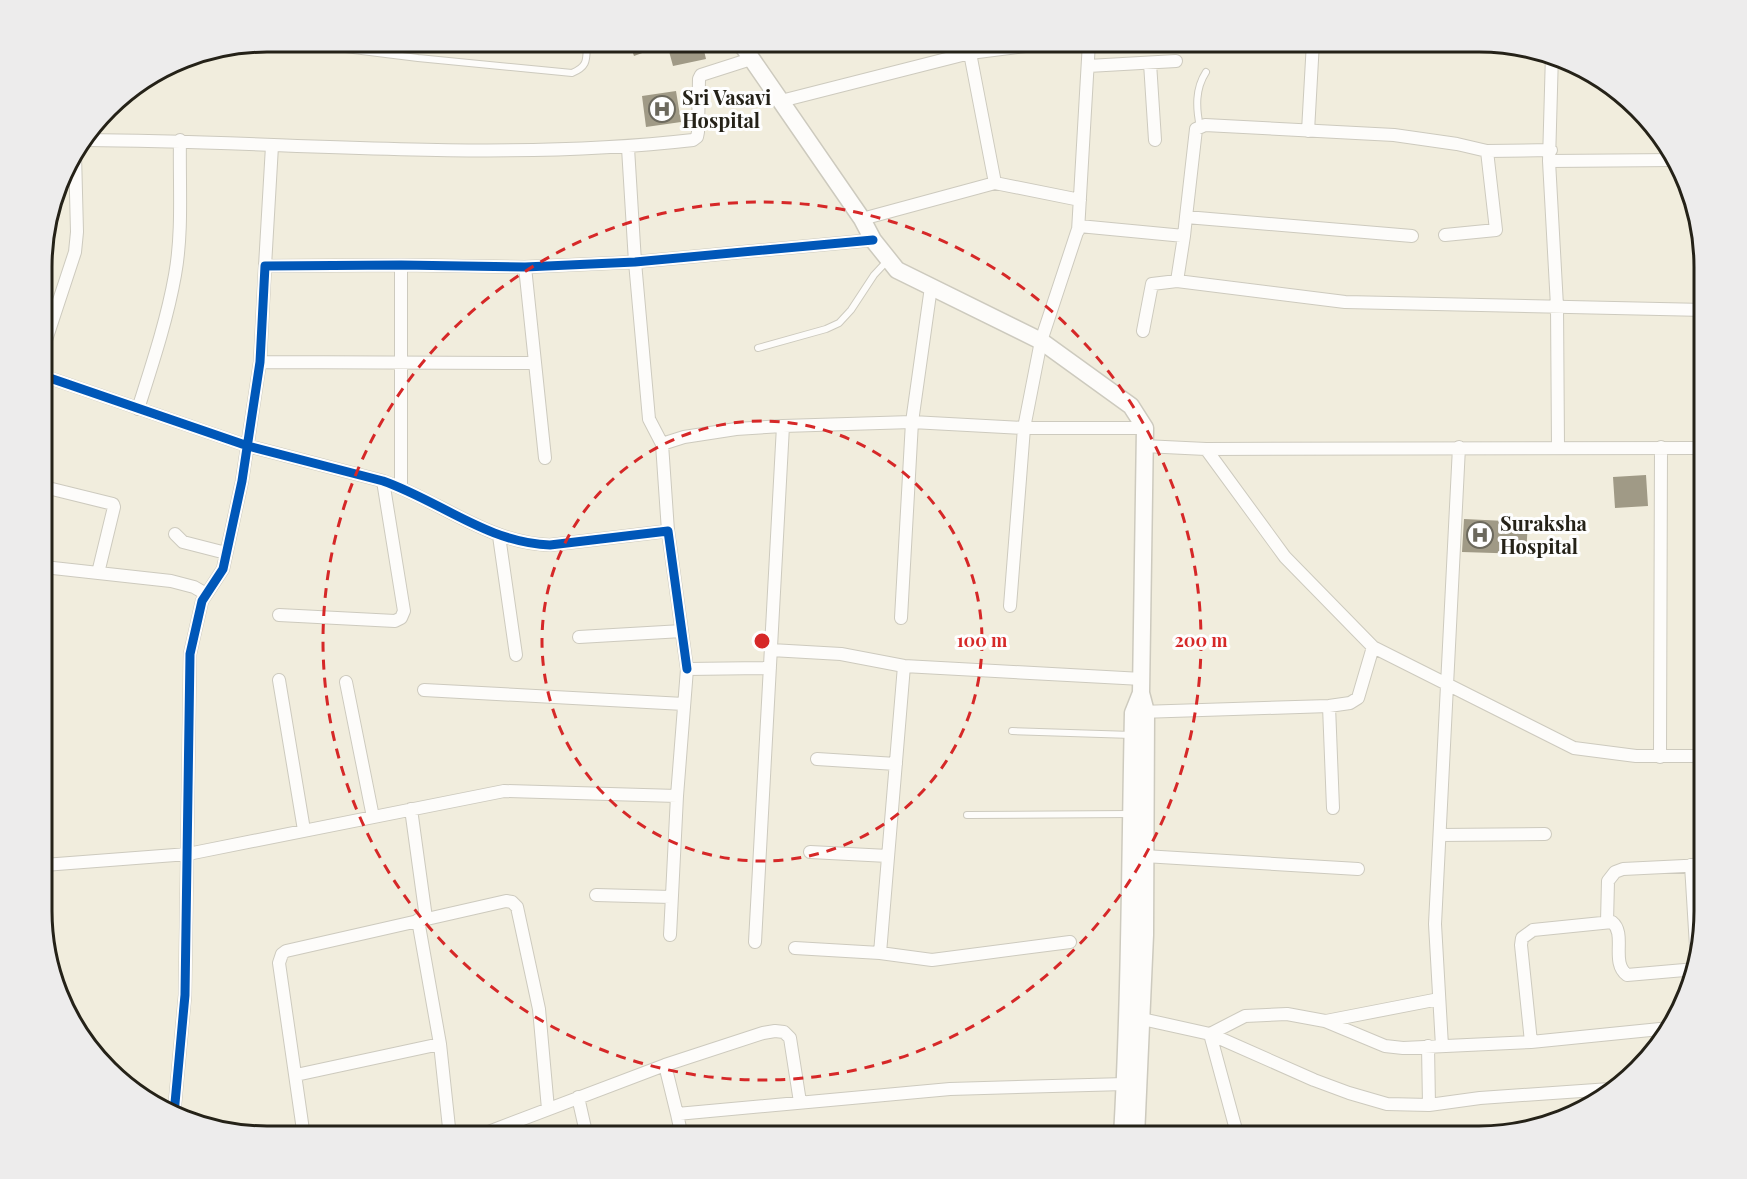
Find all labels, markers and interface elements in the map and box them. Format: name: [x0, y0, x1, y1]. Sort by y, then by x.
place label: Sri Vasavi Hospital: [682, 83, 771, 133]
hospital icon: Sri Vasavi Hospital: [647, 94, 677, 124]
place label: Suraksha Hospital: [1500, 509, 1588, 559]
hospital icon: Suraksha Hospital: [1465, 520, 1495, 550]
text: 100 m: [957, 628, 1008, 652]
text: 200 m: [1174, 628, 1228, 652]
centre of rings: [752, 631, 772, 651]

